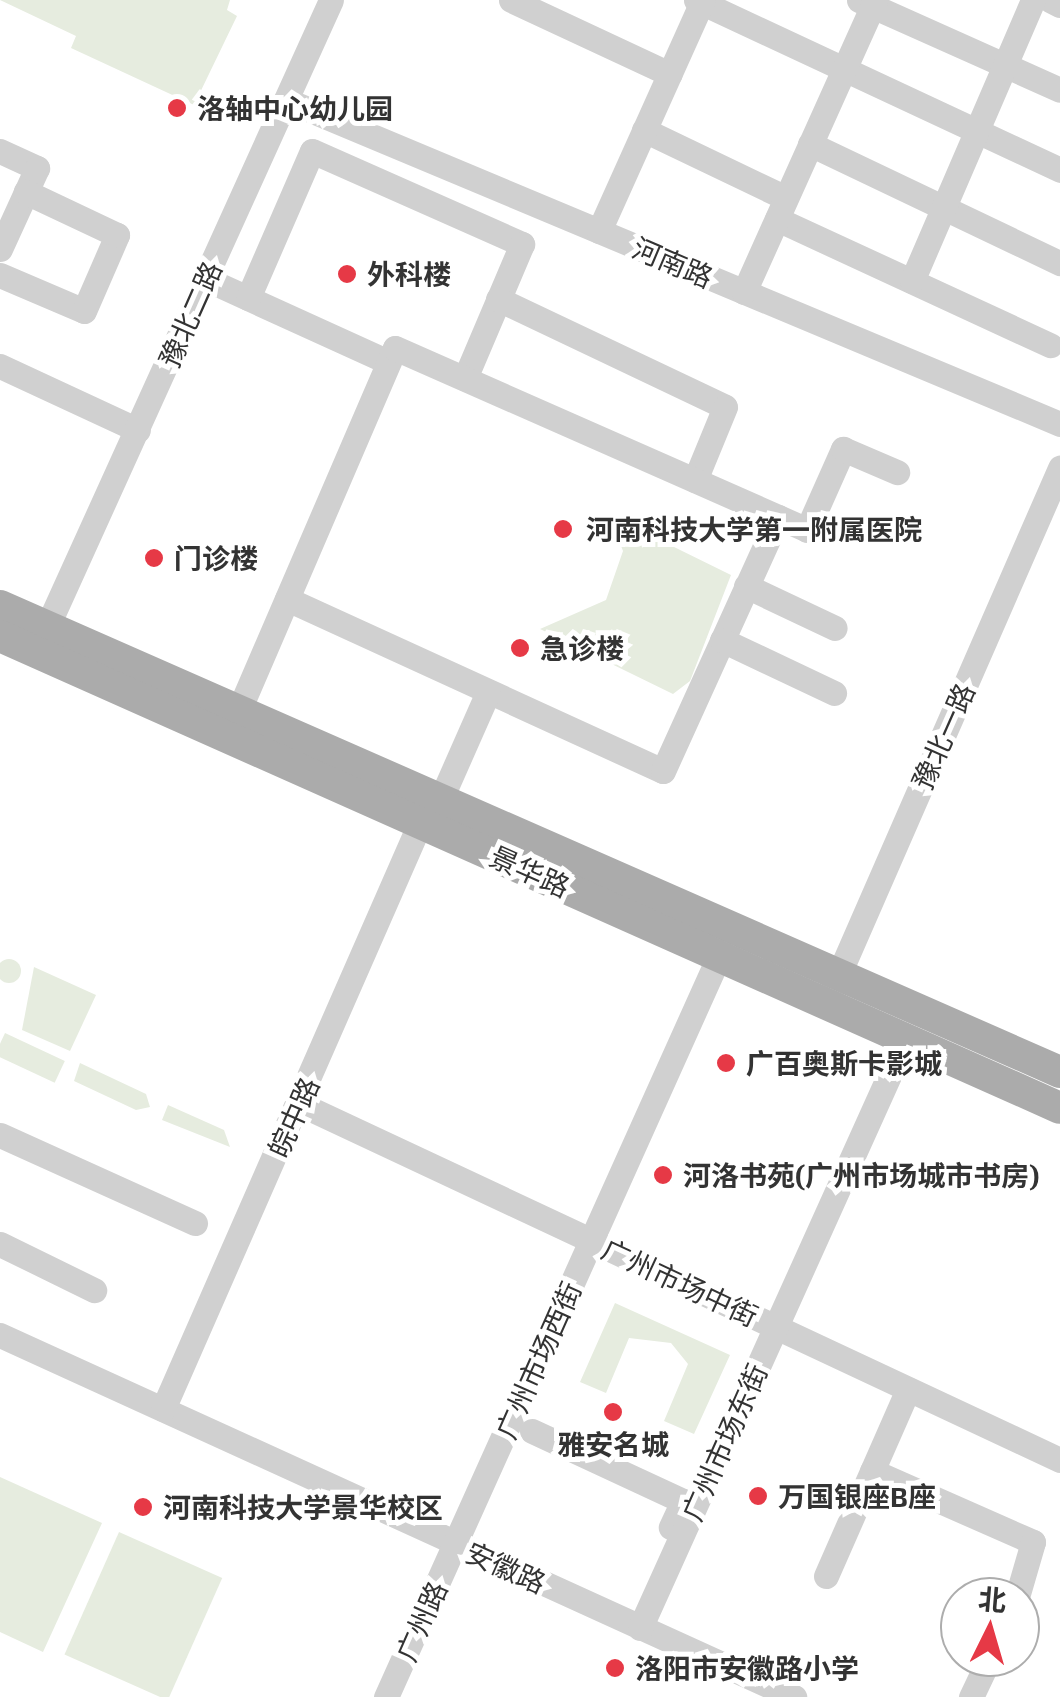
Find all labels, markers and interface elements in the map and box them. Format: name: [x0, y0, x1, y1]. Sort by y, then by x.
place label: 洛轴中心幼儿园: [197, 91, 393, 125]
marker: 洛轴中心幼儿园: [166, 97, 188, 119]
street label: 河南路: [628, 230, 718, 294]
street label: 豫北二路: [152, 256, 228, 372]
place label: 外科楼: [367, 257, 451, 291]
marker: 外科楼: [336, 263, 358, 285]
place label: 河南科技大学第一附属医院: [586, 512, 922, 546]
marker: 河南科技大学第一附属医院: [550, 516, 576, 542]
place label: 门诊楼: [174, 541, 258, 575]
marker: 门诊楼: [143, 547, 165, 569]
place label: 急诊楼: [540, 631, 624, 665]
marker: 急诊楼: [509, 637, 531, 659]
street label: 豫北一路: [905, 678, 981, 794]
street label: 景华路: [485, 839, 575, 903]
place label: 广百奥斯卡影城: [746, 1046, 942, 1080]
marker: 广百奥斯卡影城: [715, 1052, 737, 1074]
street label: 皖中路: [261, 1072, 325, 1162]
place label: 河洛书苑(广州市场城市书房): [683, 1158, 1039, 1192]
marker: 河洛书苑(广州市场城市书房): [652, 1164, 674, 1186]
street label: 广州市场中街: [597, 1231, 763, 1333]
street label: 广州市场西街: [488, 1276, 588, 1444]
street label: 广州市场东街: [674, 1358, 774, 1526]
marker: 雅安名城: [602, 1401, 624, 1423]
place label: 雅安名城: [557, 1427, 669, 1461]
place label: 万国银座B座: [778, 1479, 936, 1513]
marker: 万国银座B座: [747, 1485, 769, 1507]
place label: 河南科技大学景华校区: [163, 1490, 443, 1524]
marker: 河南科技大学景华校区: [132, 1496, 154, 1518]
street label: 安徽路: [461, 1535, 551, 1599]
street label: 广州路: [389, 1576, 453, 1666]
north arrow: [940, 1577, 1040, 1677]
text: 北: [977, 1581, 1008, 1617]
place label: 洛阳市安徽路小学: [635, 1651, 859, 1685]
marker: 洛阳市安徽路小学: [604, 1657, 626, 1679]

